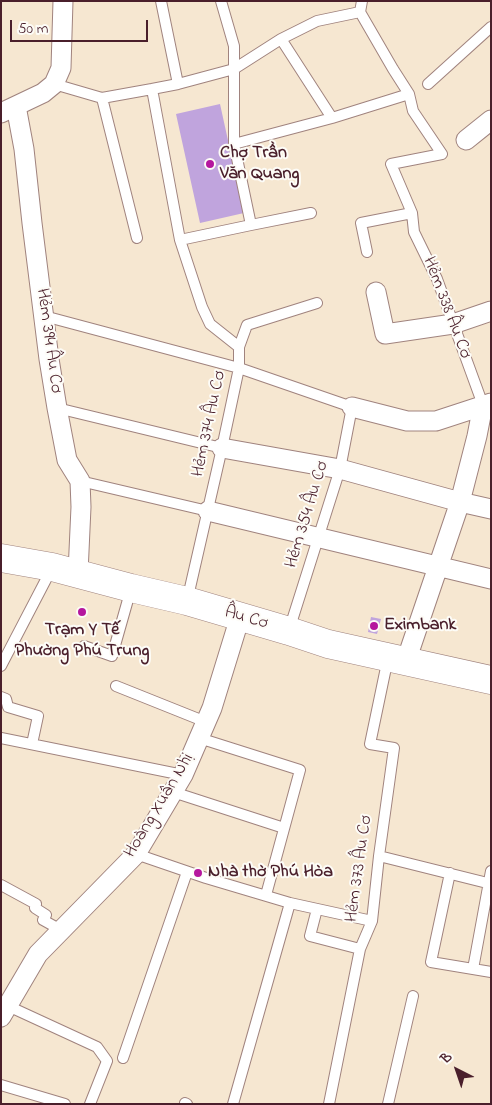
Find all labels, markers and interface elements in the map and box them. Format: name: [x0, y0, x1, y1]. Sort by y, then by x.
scale bar: [12, 10, 150, 42]
text: 50 m: [18, 18, 48, 40]
place label: Chợ Trần Văn Quang: [220, 143, 299, 186]
marker: Chợ Trần Văn Quang: [204, 158, 216, 170]
street label: Hẻm 338 Âu Cơ: [417, 254, 475, 362]
street label: Hẻm 394 Âu Cơ: [30, 287, 66, 395]
street label: Hẻm 374 Âu Cơ: [188, 369, 232, 479]
street label: Hẻm 354 Âu Cơ: [281, 459, 335, 571]
street label: Âu Cơ: [222, 603, 270, 635]
marker: Trạm Y Tế Phường Phú Trung: [76, 606, 88, 618]
place label: Eximbank: [384, 615, 456, 637]
place label: Trạm Y Tế Phường Phú Trung: [15, 620, 149, 662]
marker: Eximbank: [368, 620, 380, 632]
street label: Hoàng Xuân Nhị: [120, 750, 200, 862]
street label: Hẻm 373 Âu Cơ: [342, 814, 378, 924]
place label: Nhà thờ Phú Hòa: [208, 862, 333, 884]
marker: Nhà thờ Phú Hòa: [192, 867, 204, 879]
north arrow: [432, 1045, 482, 1095]
text: B: [436, 1047, 457, 1069]

